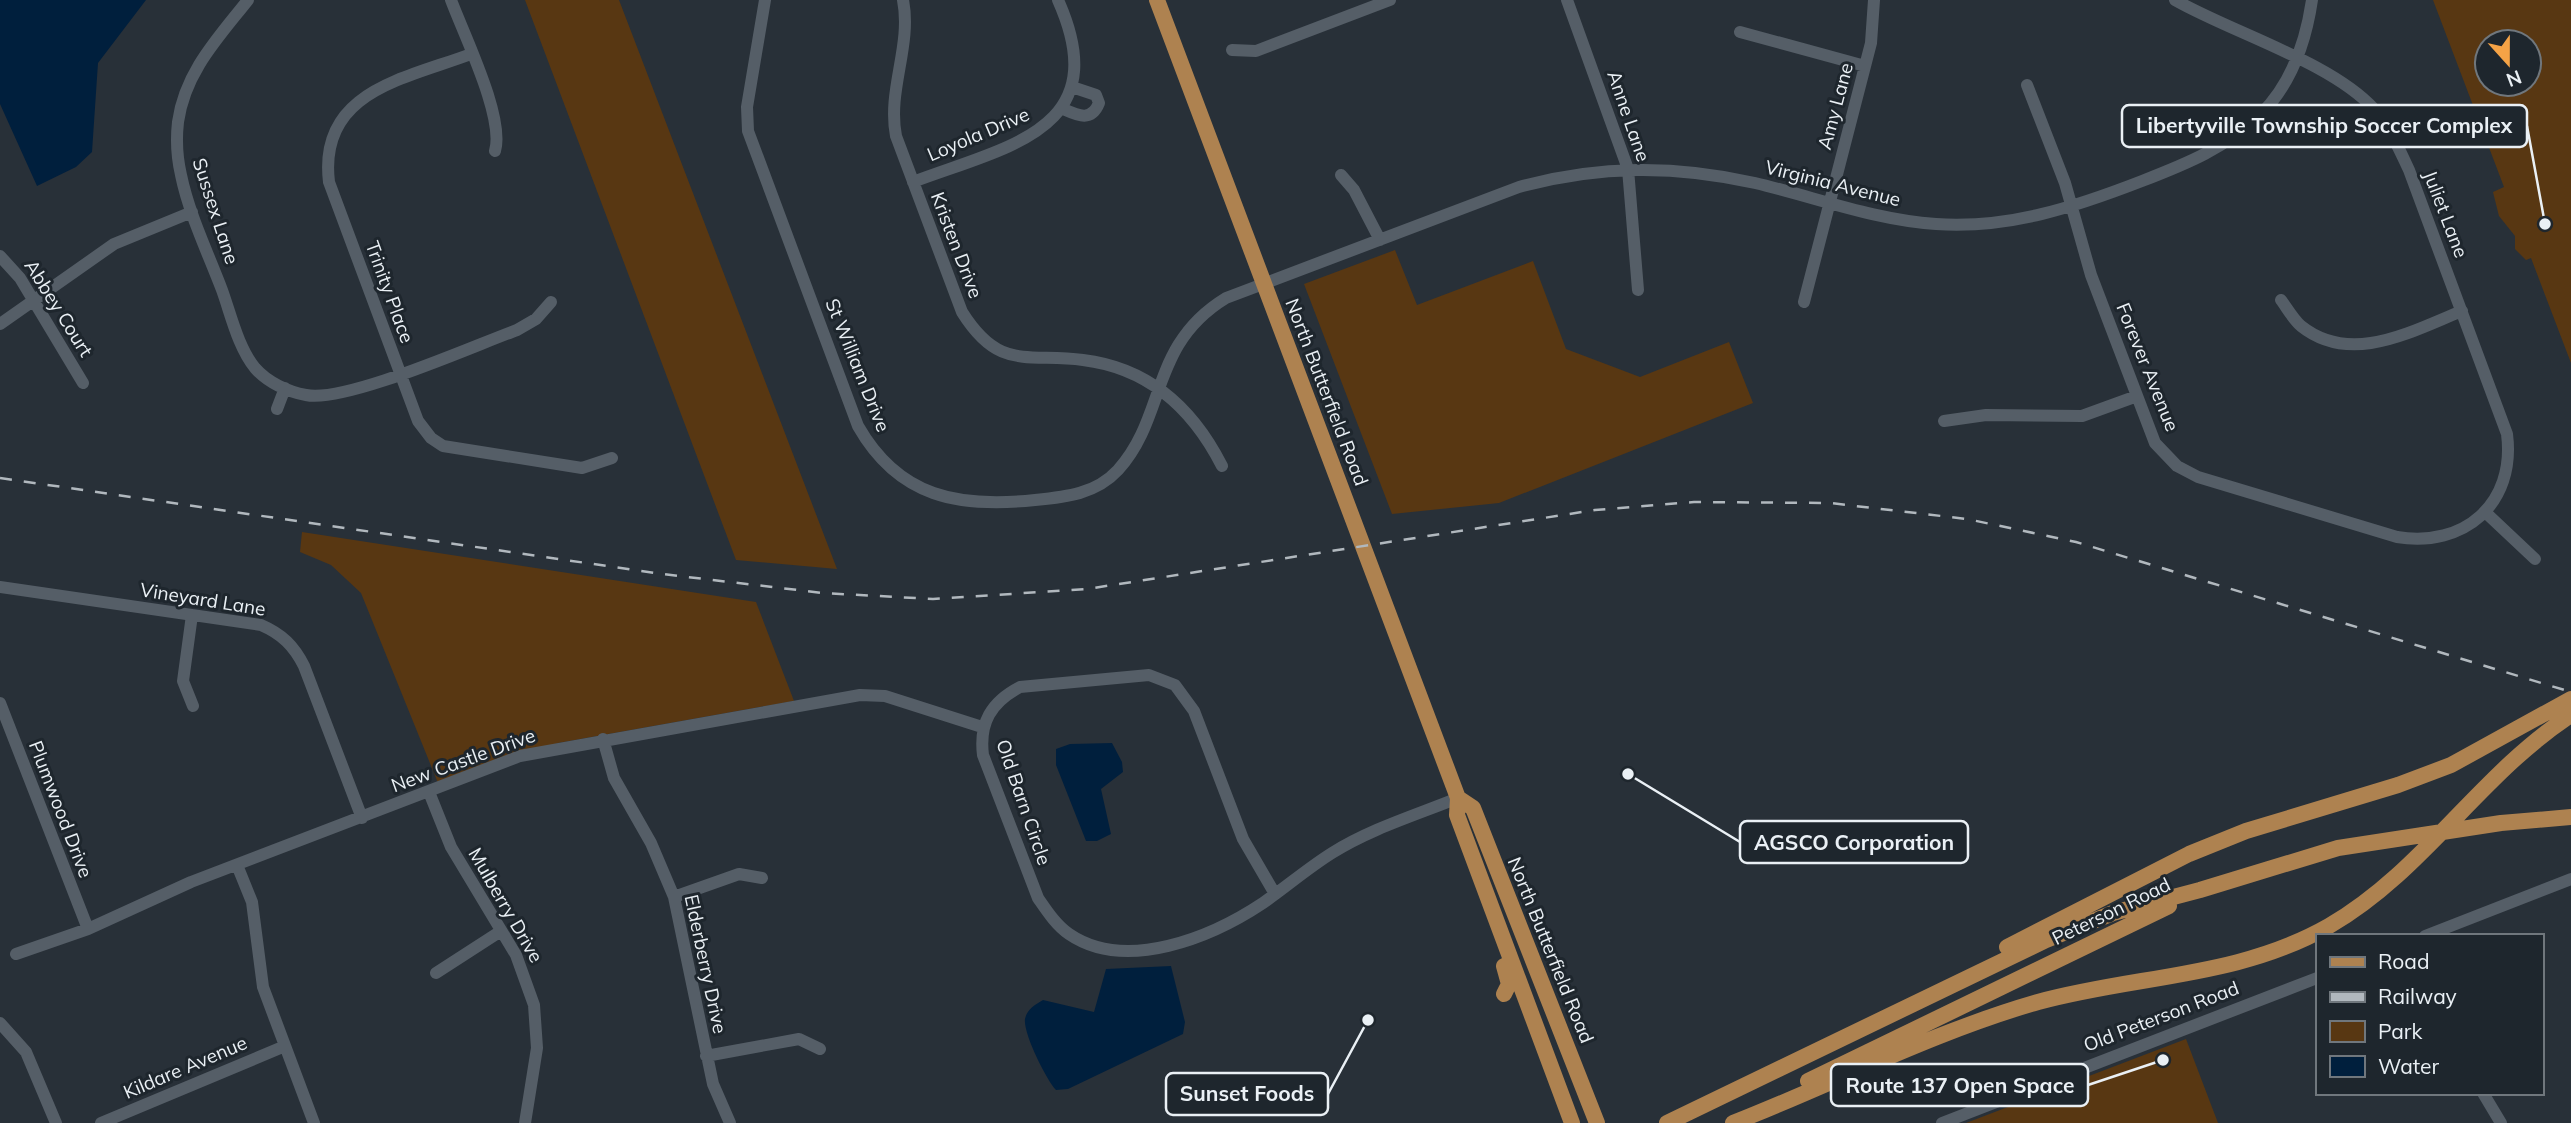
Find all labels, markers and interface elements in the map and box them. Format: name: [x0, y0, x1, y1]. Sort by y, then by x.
north arrow: [2473, 28, 2543, 98]
street label: Amy Lane: [1812, 60, 1858, 152]
text: N: [2503, 65, 2525, 93]
street label: Anne Lane: [1602, 67, 1656, 165]
street label: Loyola Drive: [923, 102, 1033, 166]
callout: Libertyville Township Soccer Complex: [2122, 105, 2527, 147]
text: Libertyville Township Soccer Complex: [2136, 112, 2513, 138]
street label: Sussex Lane: [188, 155, 244, 267]
street label: Virginia Avenue: [1763, 155, 1903, 211]
street label: Juliet Lane: [2418, 167, 2474, 261]
street label: Kristen Drive: [926, 189, 988, 301]
street label: Trinity Place: [360, 238, 420, 346]
street label: Abbey Court: [20, 255, 99, 361]
street label: St William Drive: [820, 295, 896, 435]
street label: North Butterfield Road: [1280, 295, 1374, 489]
street label: Forever Avenue: [2111, 299, 2185, 435]
street label: Vineyard Lane: [139, 577, 267, 621]
street label: New Castle Drive: [388, 723, 538, 797]
street label: Old Barn Circle: [991, 736, 1057, 868]
street label: Plumwood Drive: [24, 737, 98, 881]
callout: AGSCO Corporation: [1740, 821, 1968, 863]
text: AGSCO Corporation: [1754, 829, 1954, 855]
street label: Mulberry Drive: [463, 843, 549, 967]
street label: North Butterfield Road: [1503, 853, 1599, 1047]
street label: Peterson Road: [2048, 872, 2174, 950]
street label: Elderberry Drive: [680, 892, 732, 1036]
legend: [2316, 934, 2543, 1095]
text: Road: [2378, 948, 2429, 974]
street label: Old Peterson Road: [2080, 975, 2242, 1057]
text: Railway: [2378, 983, 2457, 1009]
text: Park: [2378, 1018, 2422, 1044]
street label: Kildare Avenue: [119, 1030, 251, 1104]
text: Water: [2378, 1053, 2439, 1079]
callout: Route 137 Open Space: [1831, 1064, 2088, 1106]
text: Route 137 Open Space: [1845, 1072, 2075, 1098]
callout: Sunset Foods: [1166, 1073, 1328, 1115]
text: Sunset Foods: [1180, 1080, 1314, 1106]

